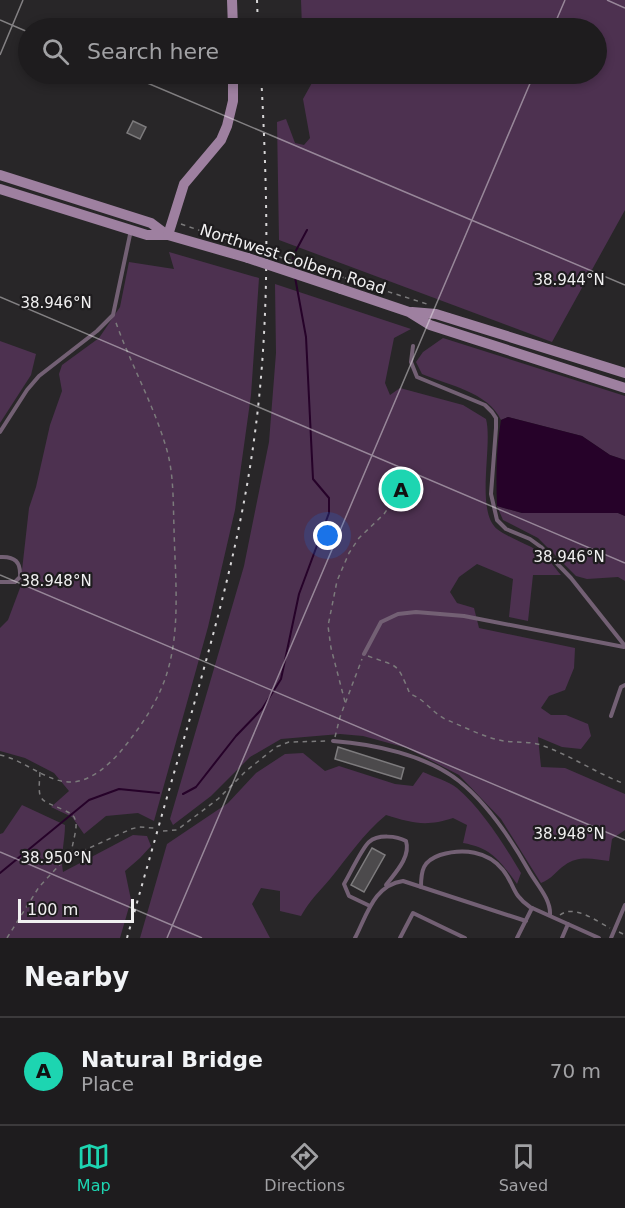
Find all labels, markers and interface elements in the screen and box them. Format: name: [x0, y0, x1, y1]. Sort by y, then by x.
search box: [18, 18, 607, 84]
icon: search: [39, 35, 72, 68]
text: Search here: [87, 39, 219, 64]
street label: Northwest Colbern Road: [198, 220, 388, 298]
text: 38.944°N: [533, 271, 605, 289]
text: 38.946°N: [20, 294, 92, 312]
pin: A: [382, 466, 420, 512]
your location: [313, 521, 342, 550]
text: 38.946°N: [533, 548, 605, 566]
text: 38.948°N: [20, 572, 92, 590]
text: 38.948°N: [533, 825, 605, 843]
text: 38.950°N: [20, 849, 92, 867]
scale bar: [18, 896, 134, 924]
text: 100 m: [27, 900, 78, 919]
text: Nearby: [24, 962, 129, 992]
text: Natural Bridge: [81, 1047, 263, 1072]
text: A: [36, 1059, 51, 1083]
text: 70 m: [550, 1059, 601, 1083]
text: Place: [81, 1072, 134, 1096]
tab: Map: [77, 1140, 111, 1195]
tab: Directions: [264, 1140, 345, 1195]
tab: Saved: [499, 1140, 548, 1195]

